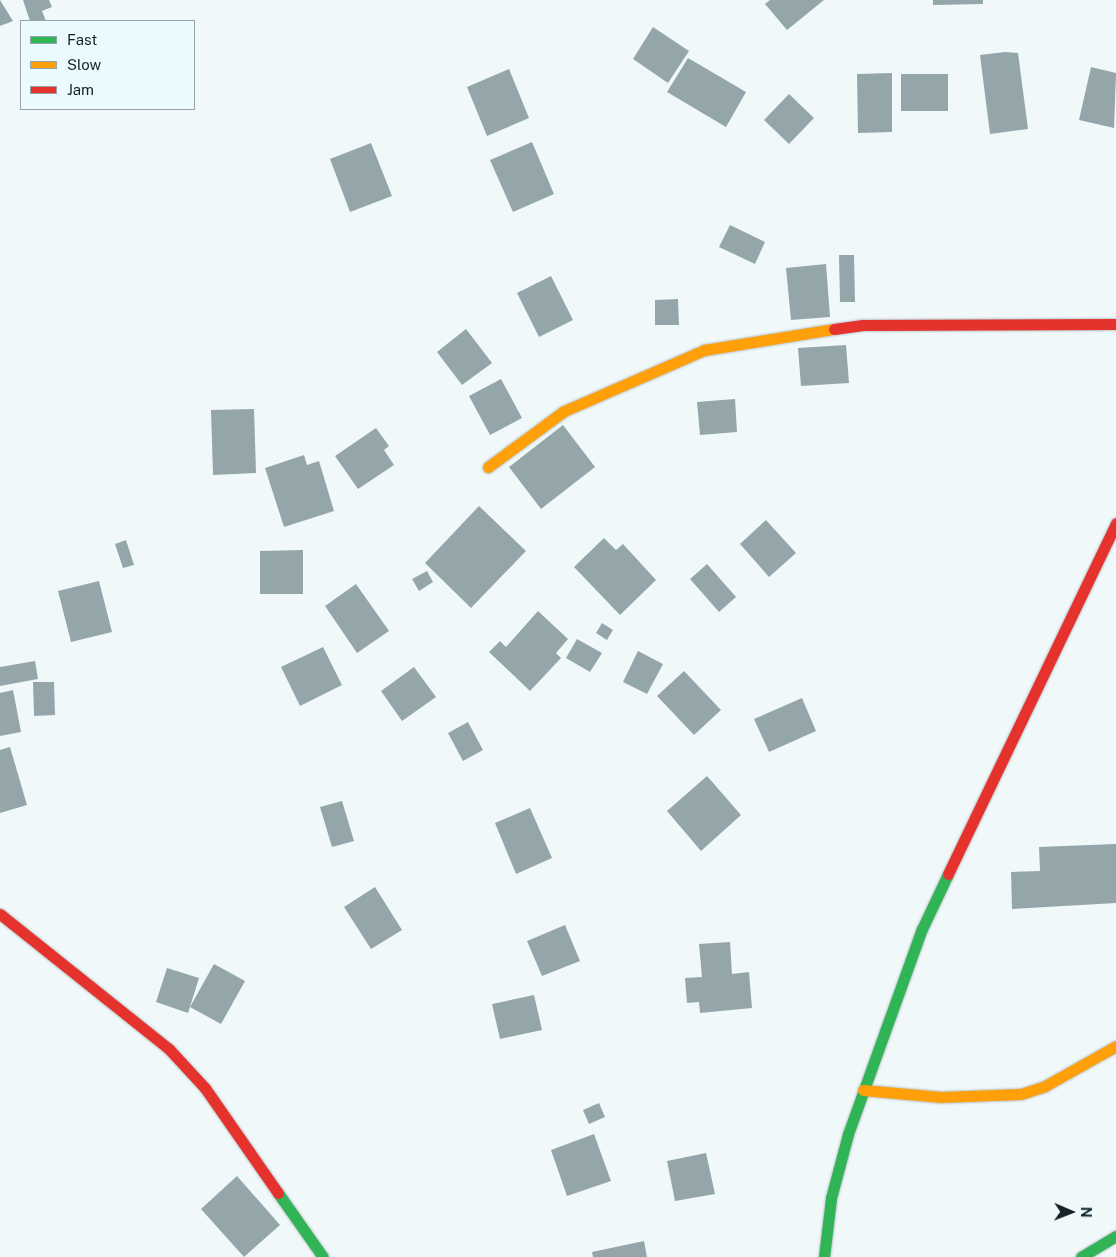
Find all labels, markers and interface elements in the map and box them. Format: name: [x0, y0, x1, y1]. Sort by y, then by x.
legend: [20, 20, 195, 110]
text: Fast: [67, 31, 97, 48]
text: Slow: [67, 56, 101, 73]
text: Jam: [67, 81, 94, 98]
north arrow: [1046, 1187, 1096, 1237]
text: N: [1078, 1207, 1094, 1218]

